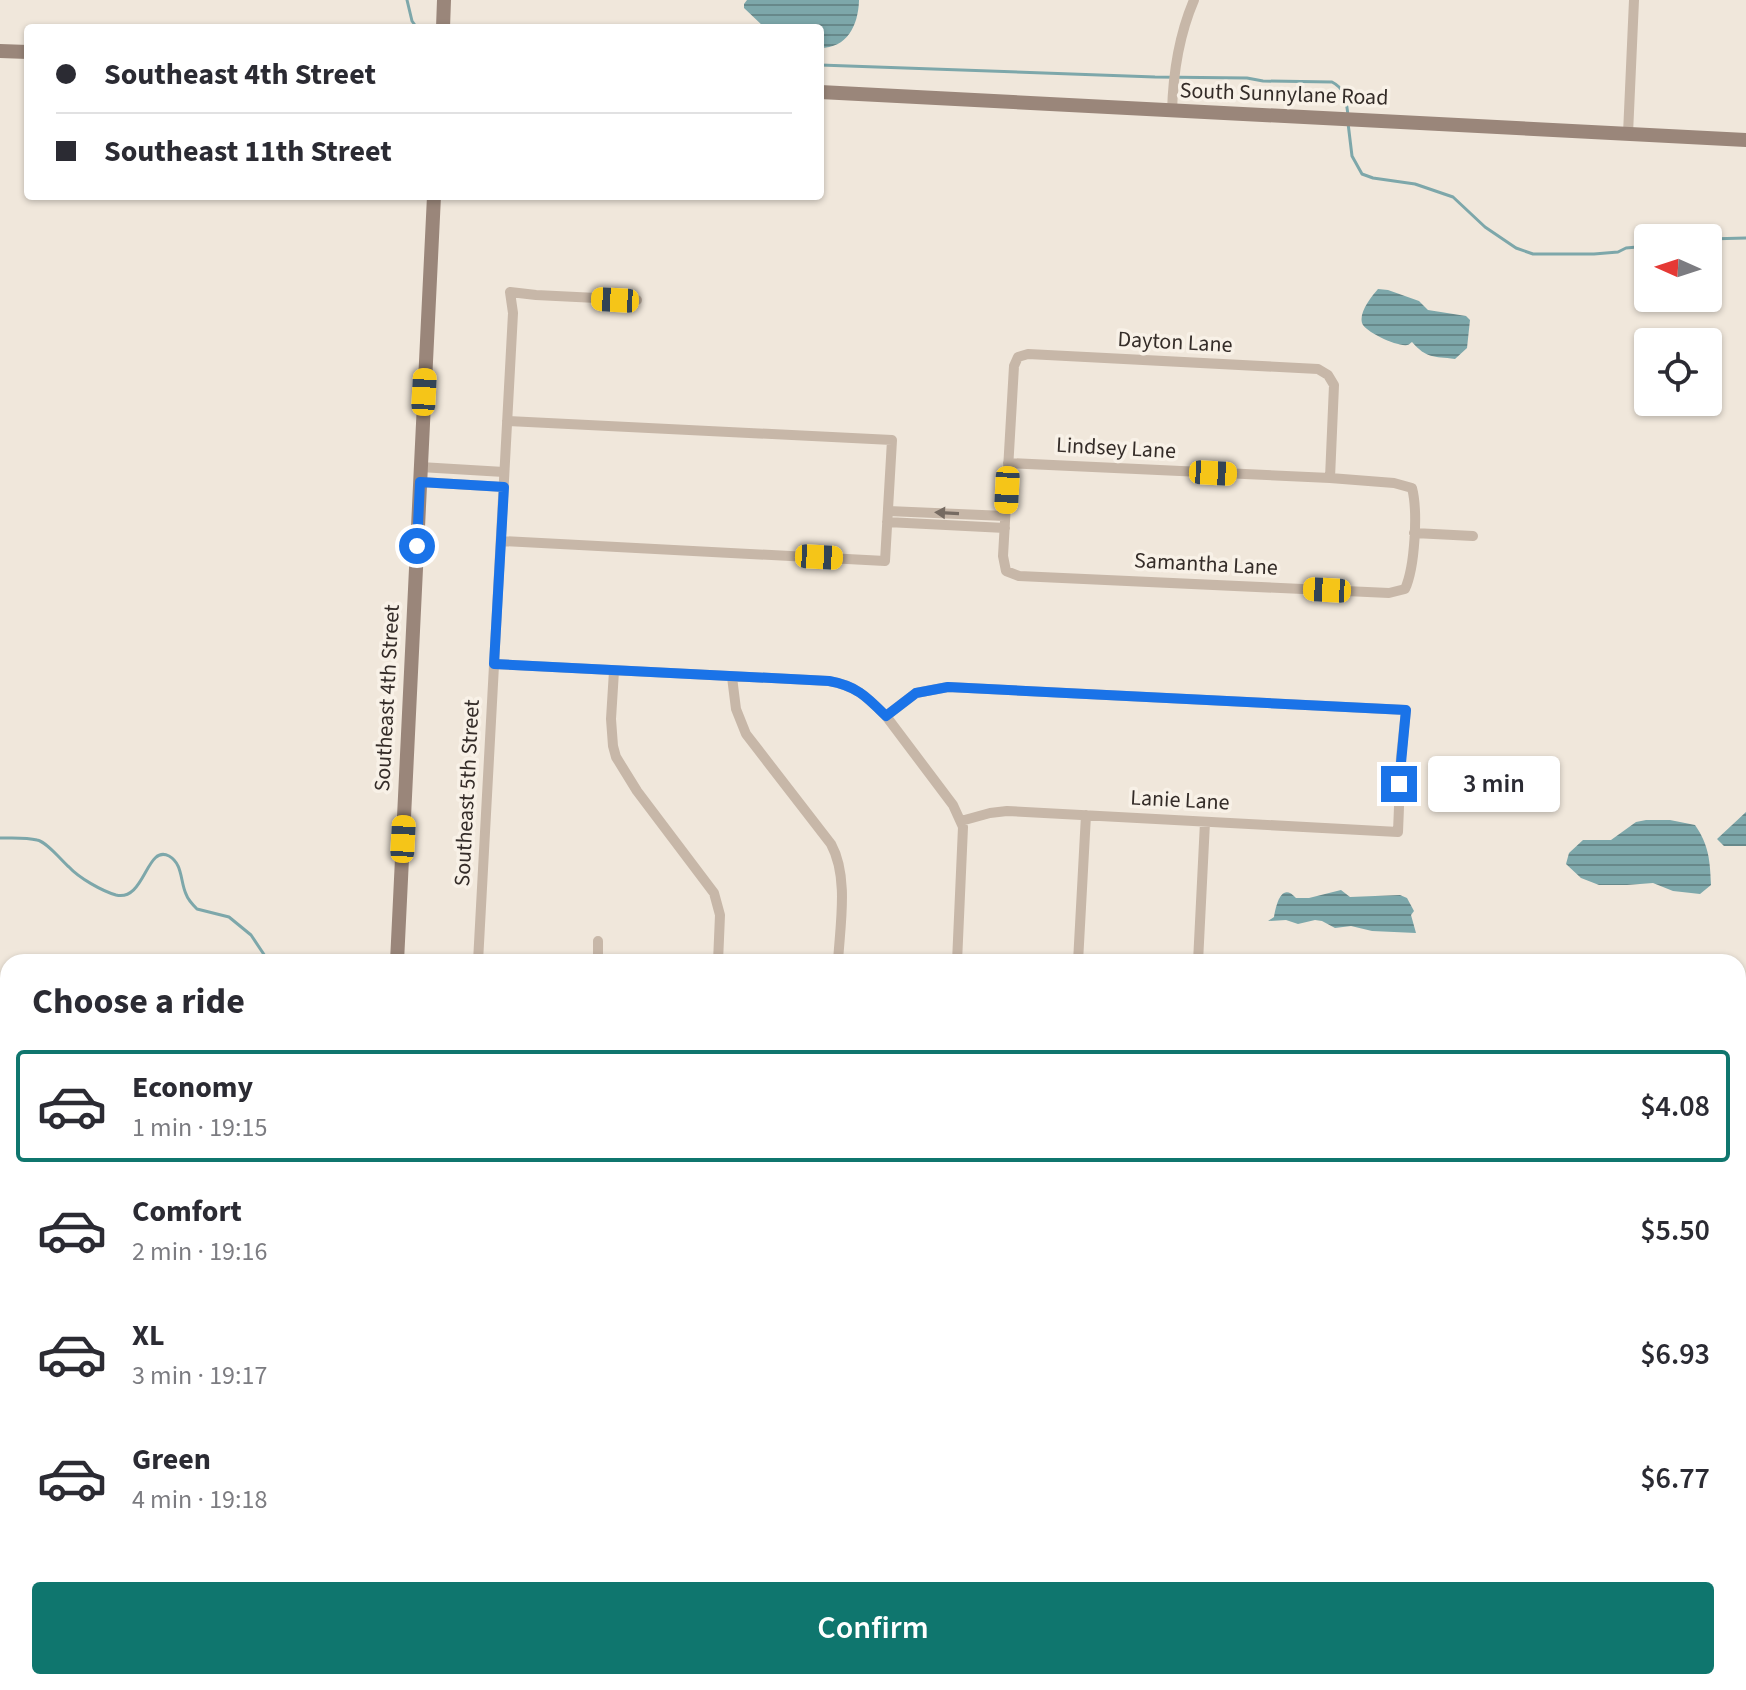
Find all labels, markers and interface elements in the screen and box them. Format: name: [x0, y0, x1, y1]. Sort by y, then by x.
text: Southeast 4th Street: [104, 53, 376, 96]
street label: South Sunnylane Road: [1179, 74, 1389, 114]
text: Southeast 11th Street: [104, 130, 392, 173]
north arrow: [1634, 224, 1722, 312]
map controls: [1634, 224, 1722, 416]
car: [590, 287, 640, 313]
street label: Dayton Lane: [1117, 323, 1233, 361]
button: locate: [1634, 328, 1722, 416]
car: [411, 367, 437, 417]
street label: Lindsey Lane: [1055, 429, 1177, 467]
car: [1188, 460, 1238, 486]
car: [994, 465, 1020, 515]
one-way arrow: [934, 507, 959, 520]
route start: [399, 528, 435, 564]
car: [794, 544, 844, 570]
street label: Samantha Lane: [1133, 544, 1279, 584]
car: [1302, 577, 1352, 603]
street label: Southeast 4th Street: [366, 603, 408, 792]
street label: Southeast 5th Street: [446, 698, 488, 887]
callout: 3 min: [1427, 756, 1559, 812]
text: 3 min: [1463, 765, 1525, 802]
route end: [1381, 766, 1417, 802]
street label: Lanie Lane: [1130, 781, 1230, 819]
car: [390, 814, 416, 864]
text: Choose a ride: [32, 976, 245, 1027]
text: Economy: [132, 1066, 253, 1109]
icon: car: [36, 1070, 108, 1142]
text: $4.08: [1640, 1085, 1710, 1128]
text: 1 min · 19:15: [132, 1109, 267, 1146]
text: Comfort: [132, 1190, 242, 1233]
icon: car: [36, 1194, 108, 1266]
text: $5.50: [1640, 1209, 1710, 1252]
text: 2 min · 19:16: [132, 1233, 267, 1270]
text: XL: [132, 1314, 165, 1357]
icon: car: [36, 1318, 108, 1390]
text: $6.93: [1640, 1333, 1710, 1376]
text: 3 min · 19:17: [132, 1357, 267, 1394]
text: Green: [132, 1438, 211, 1481]
icon: car: [36, 1442, 108, 1514]
text: $6.77: [1640, 1457, 1710, 1500]
text: 4 min · 19:18: [132, 1481, 267, 1518]
button: Confirm: [32, 1582, 1714, 1674]

